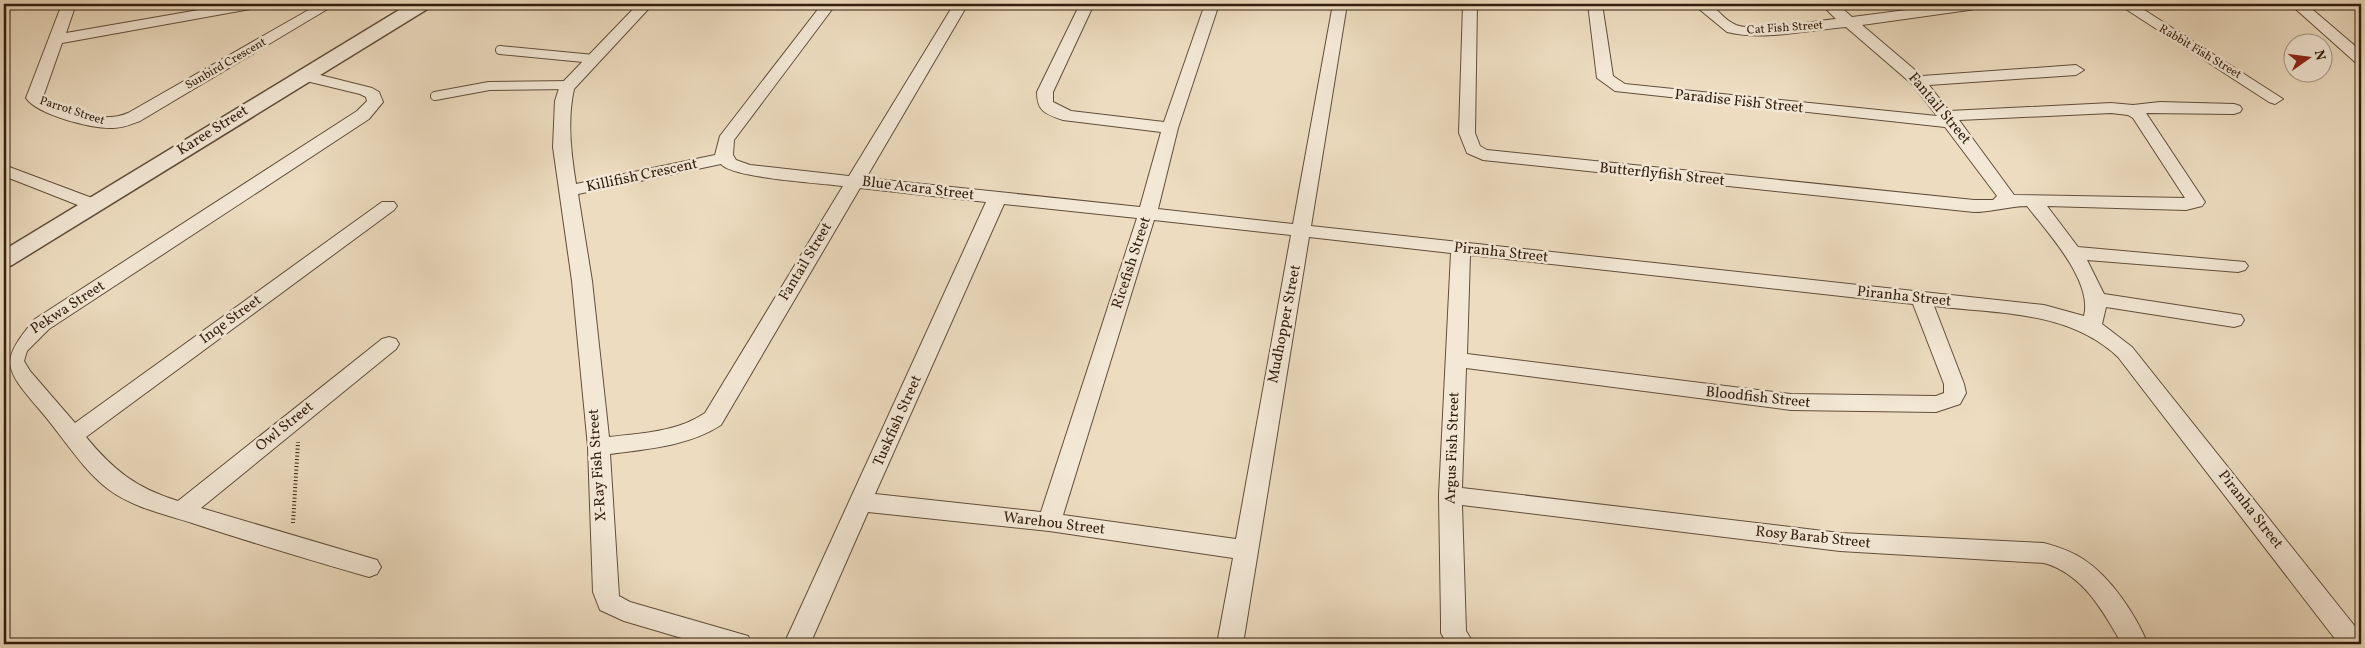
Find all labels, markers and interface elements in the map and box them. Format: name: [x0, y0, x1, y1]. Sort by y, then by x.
street label: Cat Fish Street: [1746, 17, 1824, 39]
street label: Rabbit Fish Street: [2156, 21, 2244, 83]
north arrow: [2282, 32, 2332, 82]
street label: Sunbird Crescent: [183, 34, 269, 94]
text: N: [2309, 48, 2330, 62]
street label: Fantail Street: [1903, 68, 1975, 150]
street label: Paradise Fish Street: [1673, 85, 1805, 119]
street label: Parrot Street: [37, 93, 107, 129]
street label: Karee Street: [173, 101, 253, 161]
street label: Killifish Crescent: [584, 154, 700, 198]
street label: Butterflyfish Street: [1598, 158, 1726, 192]
street label: Blue Acara Street: [861, 172, 975, 206]
street label: Ricefish Street: [1107, 214, 1157, 312]
street label: Fantail Street: [774, 219, 838, 305]
street label: Piranha Street: [1453, 238, 1549, 268]
street label: Mudhopper Street: [1263, 263, 1307, 385]
street label: Pekwa Street: [27, 276, 109, 340]
street label: Piranha Street: [1856, 282, 1952, 312]
street label: Inqe Street: [196, 290, 266, 350]
street label: Tuskfish Street: [868, 372, 928, 470]
street label: Bloodfish Street: [1705, 382, 1811, 414]
street label: Argus Fish Street: [1441, 391, 1465, 505]
street label: Owl Street: [251, 397, 319, 457]
street label: X-Ray Fish Street: [584, 408, 612, 522]
street label: Piranha Street: [2213, 466, 2287, 554]
street label: Warehou Street: [1002, 507, 1106, 541]
street label: Rosy Barab Street: [1754, 522, 1872, 554]

